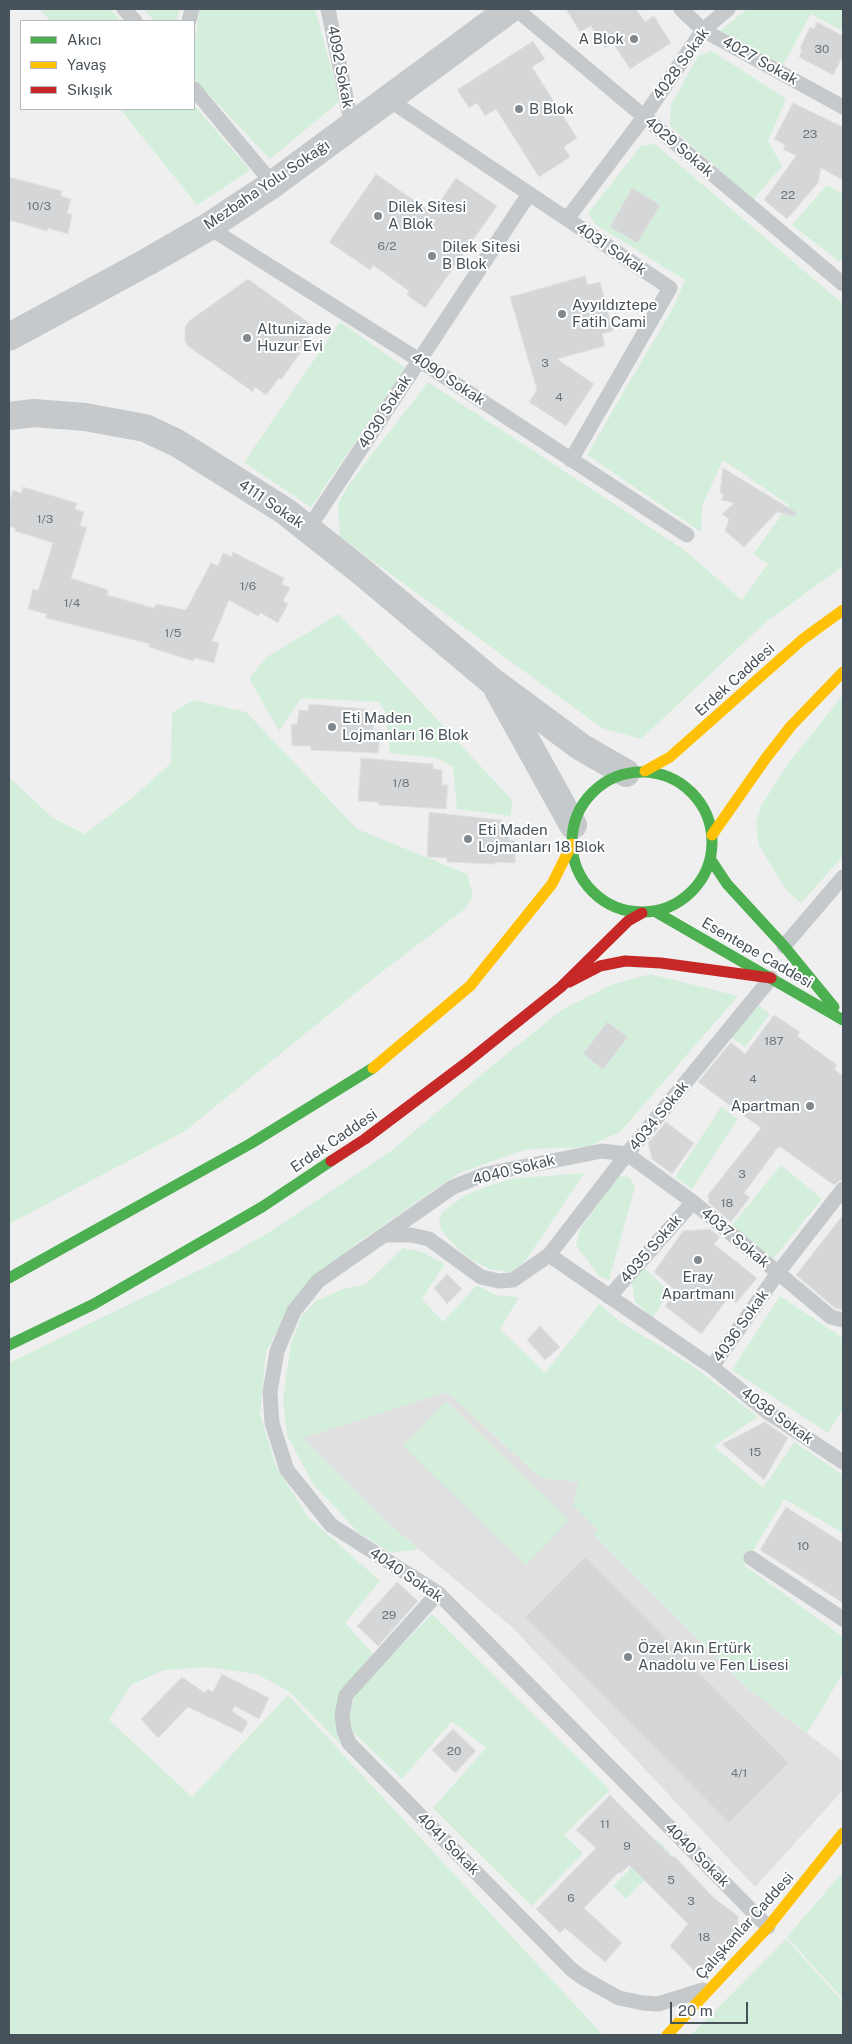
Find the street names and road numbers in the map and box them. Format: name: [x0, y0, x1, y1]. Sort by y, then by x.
street label: 4092 Sokak: [323, 24, 357, 110]
street label: 4028 Sokak: [649, 25, 713, 103]
street label: 4027 Sokak: [719, 33, 801, 89]
street label: 4029 Sokak: [641, 113, 717, 181]
street label: Mezbaha Yolu Sokağı: [201, 136, 333, 234]
street label: 4031 Sokak: [572, 219, 650, 279]
street label: 4090 Sokak: [408, 349, 488, 409]
street label: 4030 Sokak: [355, 372, 415, 452]
street label: 4111 Sokak: [235, 476, 307, 532]
street label: Erdek Caddesi: [692, 640, 778, 720]
street label: Esentepe Caddesi: [698, 914, 816, 992]
street label: 4034 Sokak: [625, 1078, 693, 1154]
street label: Erdek Caddesi: [287, 1105, 381, 1177]
street label: 4040 Sokak: [471, 1151, 557, 1189]
street label: 4037 Sokak: [697, 1204, 773, 1272]
street label: 4035 Sokak: [616, 1211, 686, 1287]
street label: 4036 Sokak: [709, 1286, 773, 1366]
street label: 4038 Sokak: [737, 1384, 817, 1448]
street label: 4040 Sokak: [366, 1544, 446, 1606]
street label: 4041 Sokak: [413, 1809, 483, 1879]
street label: 4040 Sokak: [661, 1819, 733, 1891]
street label: Çalışkanlar Caddesi: [692, 1869, 798, 1983]

